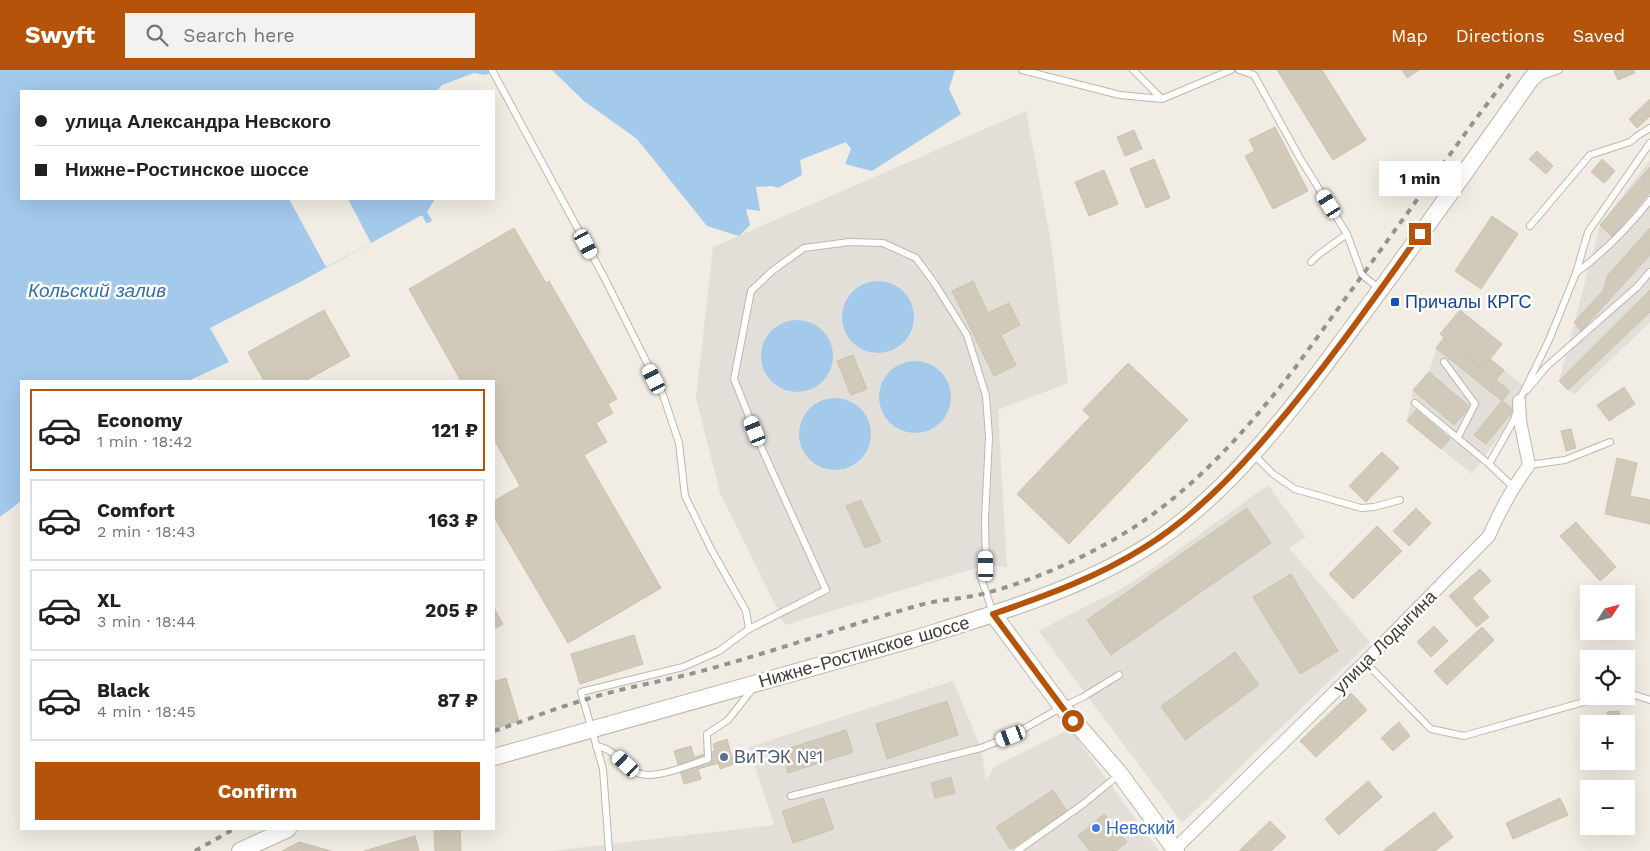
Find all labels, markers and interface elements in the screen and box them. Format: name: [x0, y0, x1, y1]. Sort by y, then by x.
search box: [125, 13, 475, 58]
text: Swyft: [25, 21, 95, 49]
icon: search: [143, 21, 171, 49]
text: Search here: [183, 24, 295, 47]
text: Map: [1391, 25, 1428, 46]
text: Directions: [1456, 25, 1545, 46]
text: Saved: [1573, 25, 1625, 46]
text: улица Александра Невского: [65, 110, 331, 133]
text: Нижне-Ростинское шоссе: [65, 158, 309, 181]
callout: 1 min: [1379, 161, 1461, 196]
text: 1 min: [1399, 169, 1441, 188]
car: [1314, 187, 1343, 221]
route end: [1409, 223, 1431, 245]
car: [572, 227, 599, 261]
water label: Кольский залив: [28, 279, 166, 302]
place label: Причалы КРГС: [1405, 291, 1531, 312]
marker: Причалы КРГС: [1389, 296, 1401, 308]
car: [640, 362, 667, 396]
icon: car: [37, 408, 82, 453]
text: Economy: [97, 409, 182, 432]
car: [742, 414, 767, 448]
text: 121 ₽: [432, 419, 478, 442]
text: 1 min · 18:42: [97, 432, 192, 451]
icon: car: [37, 498, 82, 543]
text: Comfort: [97, 499, 175, 522]
text: 163 ₽: [428, 509, 478, 532]
text: 2 min · 18:43: [97, 522, 195, 541]
car: [978, 551, 993, 581]
street label: улица Лодыгина: [1329, 585, 1441, 698]
north arrow: [1580, 585, 1635, 640]
map controls: [1580, 585, 1635, 835]
icon: car: [37, 588, 82, 633]
text: XL: [97, 589, 121, 612]
text: 205 ₽: [425, 599, 478, 622]
street label: Нижне-Ростинское шоссе: [756, 611, 972, 692]
text: 3 min · 18:44: [97, 612, 196, 631]
button: locate: [1580, 650, 1635, 705]
icon: car: [37, 678, 82, 723]
text: Black: [97, 679, 150, 702]
text: 87 ₽: [437, 689, 478, 712]
text: 4 min · 18:45: [97, 702, 196, 721]
route start: [1062, 710, 1084, 732]
button: +: [1580, 715, 1635, 770]
car: [994, 724, 1027, 748]
place label: ВиТЭК №1: [734, 746, 823, 767]
car: [609, 748, 642, 780]
marker: ВиТЭК №1: [718, 751, 730, 763]
button: Confirm: [35, 762, 480, 820]
button: −: [1580, 780, 1635, 835]
place label: Невский: [1106, 817, 1175, 838]
marker: Невский: [1090, 822, 1102, 834]

